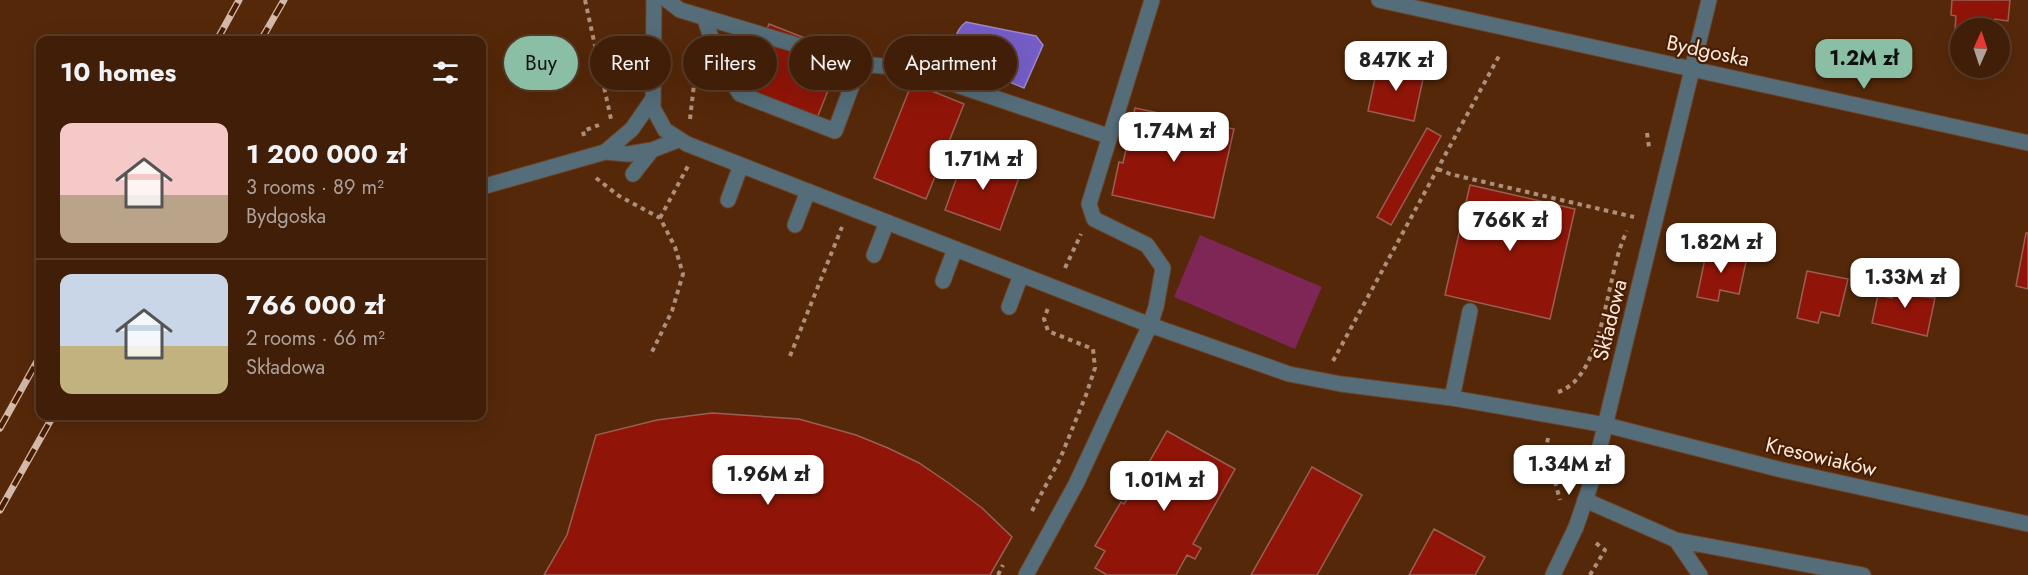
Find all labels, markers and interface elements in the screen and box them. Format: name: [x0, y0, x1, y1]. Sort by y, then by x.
north arrow: [1950, 18, 2010, 78]
map controls: [1950, 18, 2010, 78]
street label: Bydgoska: [1664, 28, 1752, 74]
chip: Buy: [504, 36, 578, 90]
chip: Rent: [590, 36, 671, 90]
chip: Filters: [683, 36, 777, 90]
chip: New: [789, 36, 872, 90]
chip: Apartment: [884, 36, 1017, 90]
pin: 1.2M zł: [1809, 39, 1919, 90]
pin: 847K zł: [1341, 41, 1451, 92]
text: 1.2M zł: [1829, 44, 1899, 73]
text: 847K zł: [1359, 46, 1433, 75]
text: 10 homes: [60, 53, 176, 91]
icon: filters: [429, 56, 462, 89]
pin: 1.74M zł: [1112, 112, 1236, 163]
text: 1.74M zł: [1133, 117, 1215, 146]
text: 1 200 000 zł: [246, 135, 406, 173]
pin: 1.71M zł: [921, 140, 1045, 191]
text: 1.71M zł: [944, 145, 1022, 174]
icon: home: [108, 147, 180, 219]
text: 3 rooms · 89 m²: [246, 173, 384, 202]
pin: 766K zł: [1455, 201, 1565, 252]
text: Bydgoska: [246, 202, 326, 231]
text: 766K zł: [1473, 206, 1547, 235]
pin: 1.82M zł: [1659, 223, 1783, 274]
text: 1.82M zł: [1680, 228, 1762, 257]
pin: 1.33M zł: [1843, 258, 1967, 309]
text: 1.33M zł: [1864, 263, 1946, 292]
street label: Składowa: [1585, 276, 1635, 364]
text: 766 000 zł: [246, 286, 384, 324]
icon: home: [108, 298, 180, 370]
text: 2 rooms · 66 m²: [246, 324, 385, 353]
text: Składowa: [246, 353, 325, 382]
street label: Kresowiaków: [1762, 430, 1880, 485]
pin: 1.34M zł: [1507, 445, 1631, 496]
text: 1.34M zł: [1528, 450, 1610, 479]
pin: 1.96M zł: [706, 455, 830, 506]
text: 1.96M zł: [726, 460, 810, 489]
pin: 1.01M zł: [1102, 461, 1226, 512]
text: 1.01M zł: [1124, 466, 1204, 495]

